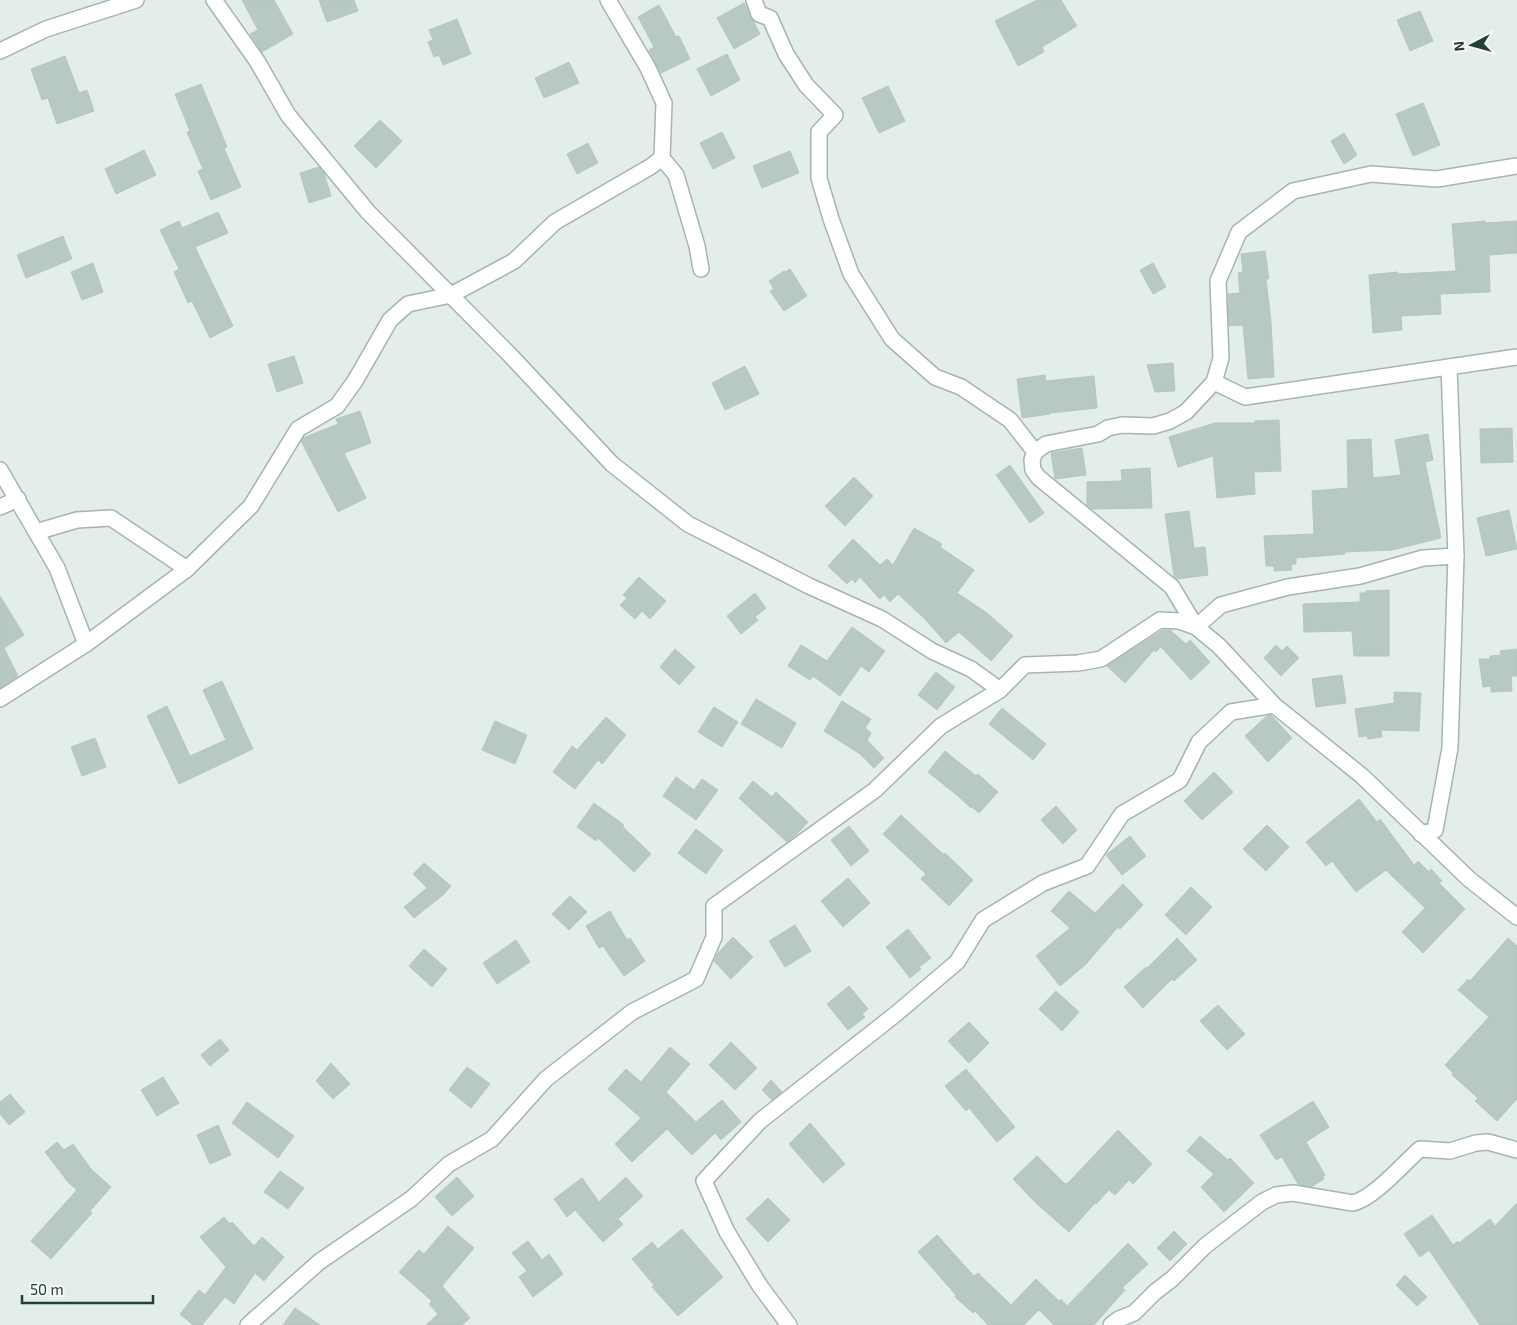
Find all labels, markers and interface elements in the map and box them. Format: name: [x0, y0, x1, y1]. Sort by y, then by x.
north arrow: [1447, 20, 1497, 70]
text: N: [1450, 40, 1468, 52]
scale bar: [22, 1272, 154, 1304]
text: 50 m: [30, 1280, 64, 1298]

